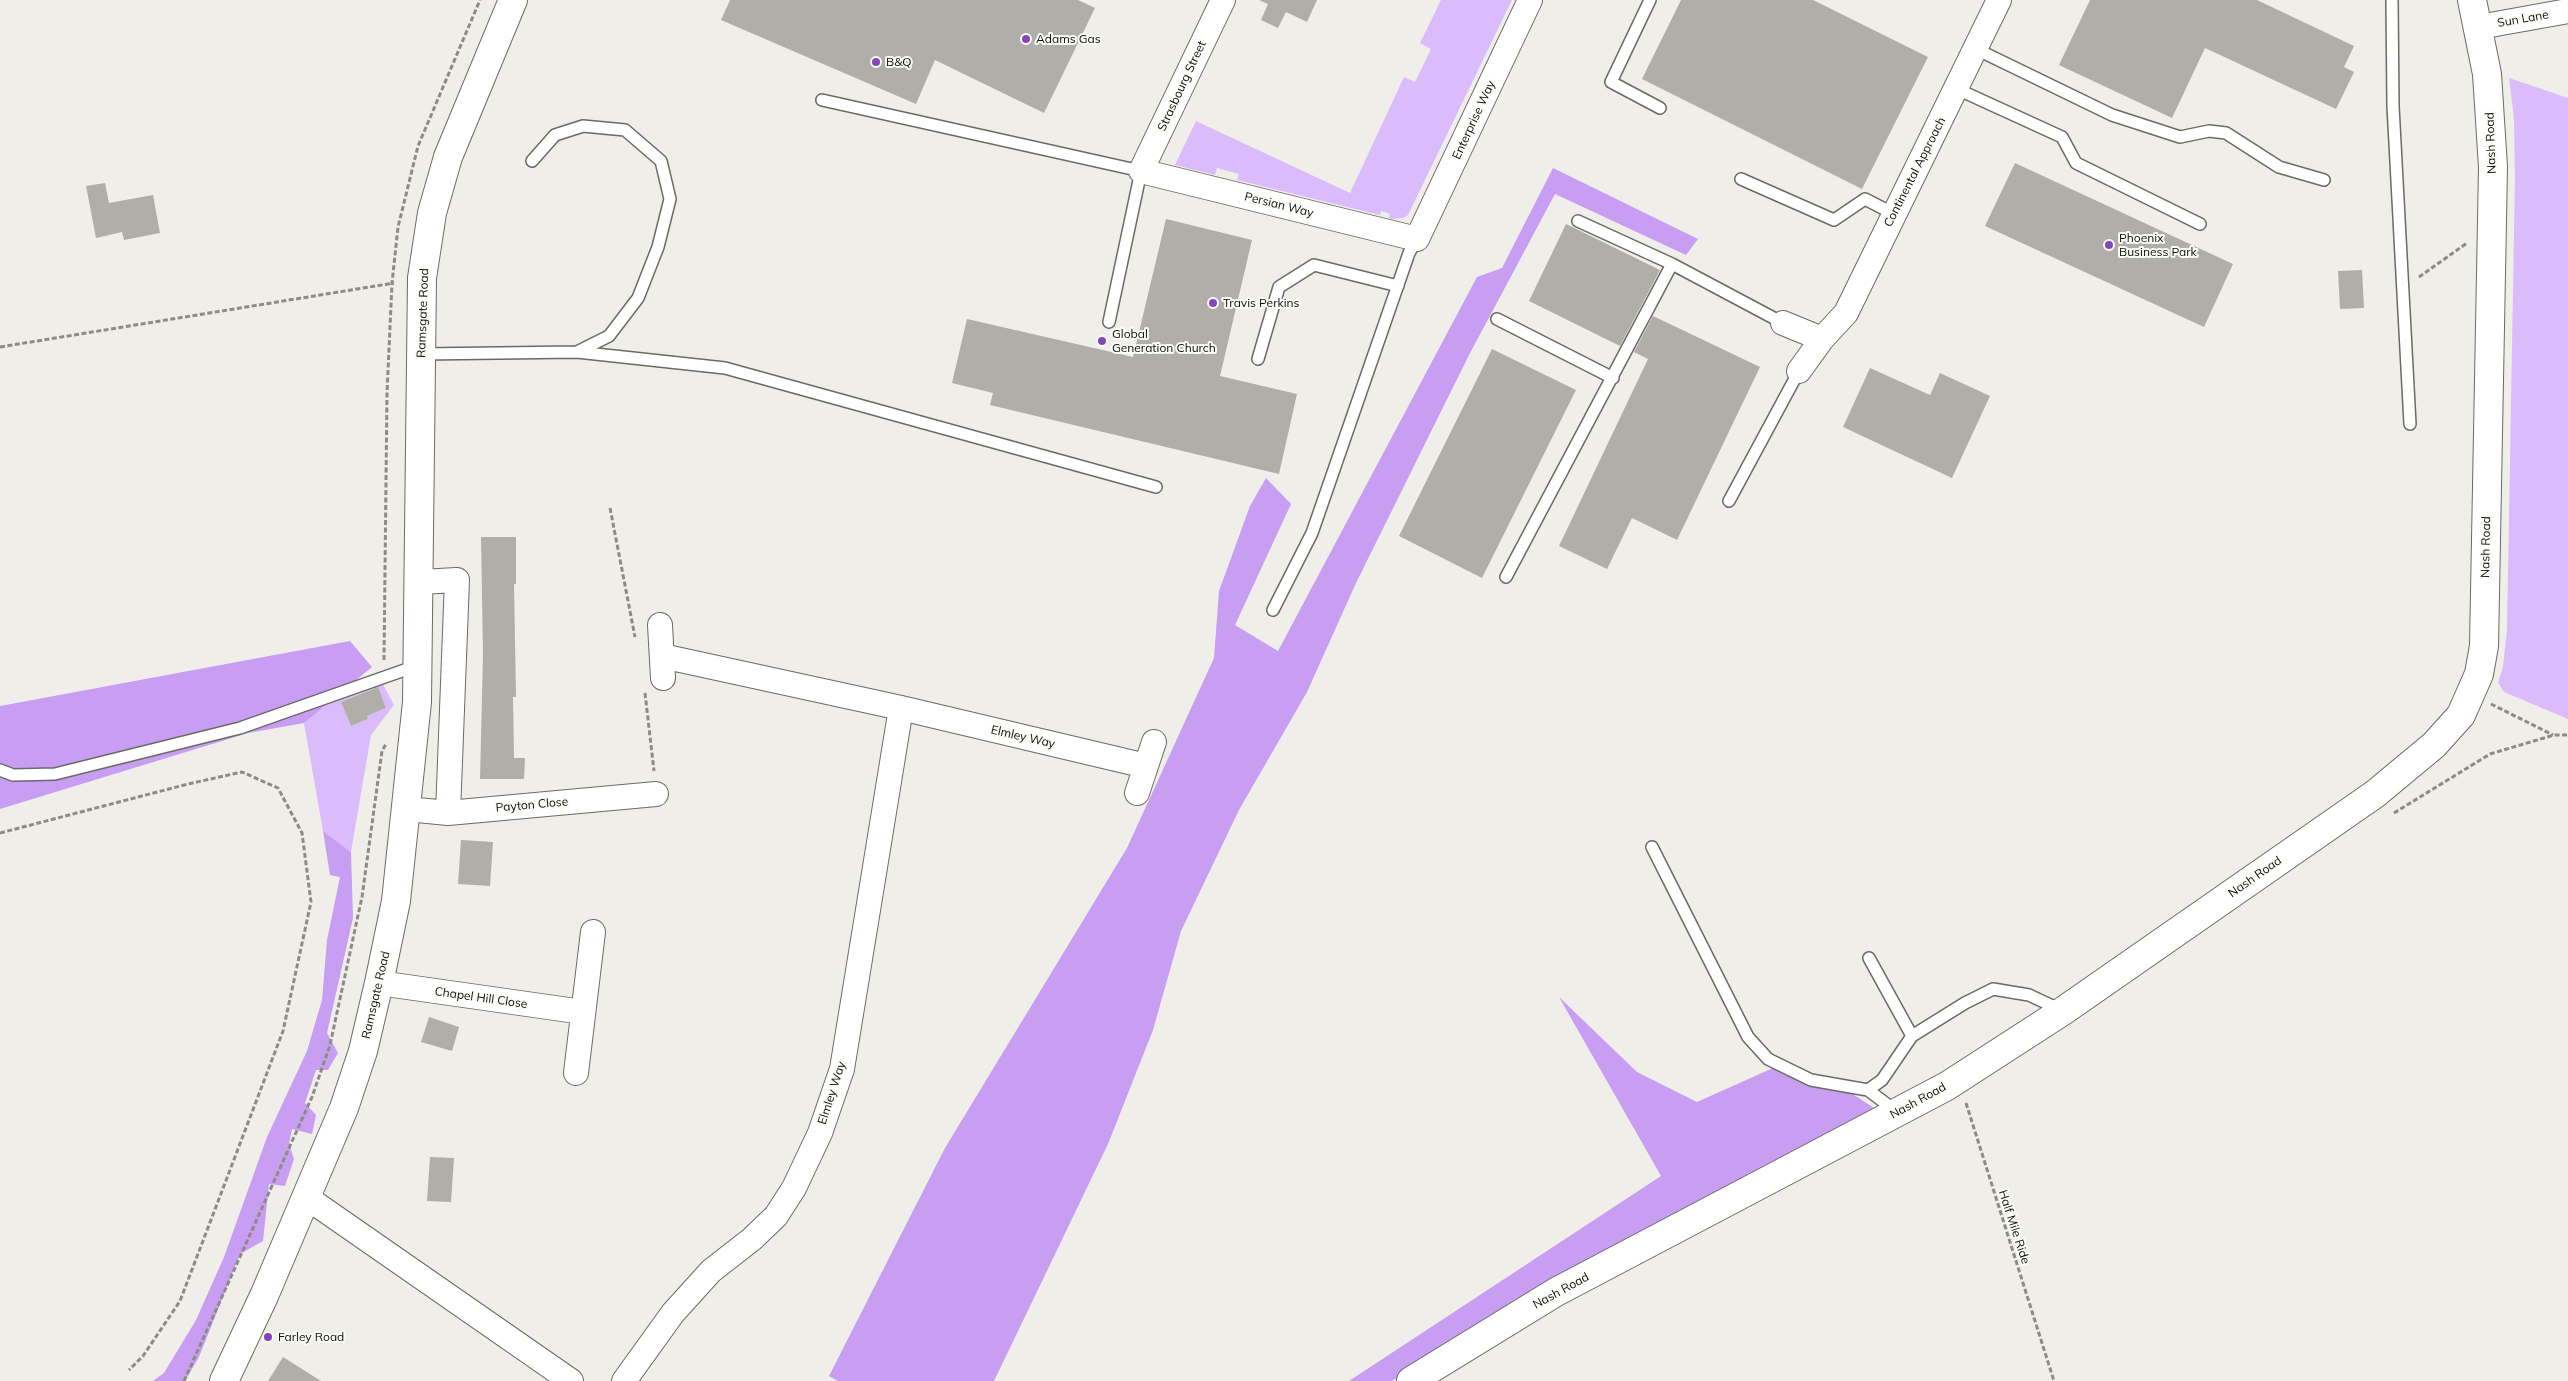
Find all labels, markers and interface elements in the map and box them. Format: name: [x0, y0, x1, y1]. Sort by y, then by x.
street label: Sun Lane: [2496, 7, 2550, 31]
place label: Adams Gas: [1036, 32, 1101, 46]
marker: Adams Gas: [1020, 33, 1032, 45]
street label: Strasbourg Street: [1155, 39, 1209, 133]
place label: B&Q: [886, 55, 911, 69]
marker: B&Q: [870, 56, 882, 68]
street label: Enterprise Way: [1449, 78, 1499, 162]
street label: Nash Road: [2483, 112, 2499, 174]
street label: Continental Approach: [1881, 115, 1949, 229]
street label: Persian Way: [1243, 189, 1315, 221]
place label: Phoenix Business Park: [2119, 231, 2197, 259]
marker: Phoenix Business Park: [2103, 239, 2115, 251]
street label: Ramsgate Road: [414, 268, 432, 358]
place label: Travis Perkins: [1223, 296, 1300, 310]
marker: Travis Perkins: [1207, 297, 1219, 309]
place label: Global Generation Church: [1112, 327, 1216, 355]
marker: Global Generation Church: [1096, 335, 1108, 347]
street label: Nash Road: [2478, 516, 2494, 578]
street label: Elmley Way: [990, 723, 1056, 751]
street label: Payton Close: [495, 795, 569, 815]
street label: Nash Road: [2226, 853, 2284, 901]
street label: Ramsgate Road: [359, 950, 393, 1040]
street label: Chapel Hill Close: [434, 984, 528, 1012]
street label: Elmley Way: [815, 1060, 849, 1126]
street label: Nash Road: [1888, 1080, 1948, 1122]
street label: Half Mile Ride: [1995, 1188, 2033, 1266]
street label: Nash Road: [1531, 1270, 1591, 1312]
place label: Farley Road: [278, 1330, 344, 1344]
marker: Farley Road: [262, 1331, 274, 1343]

